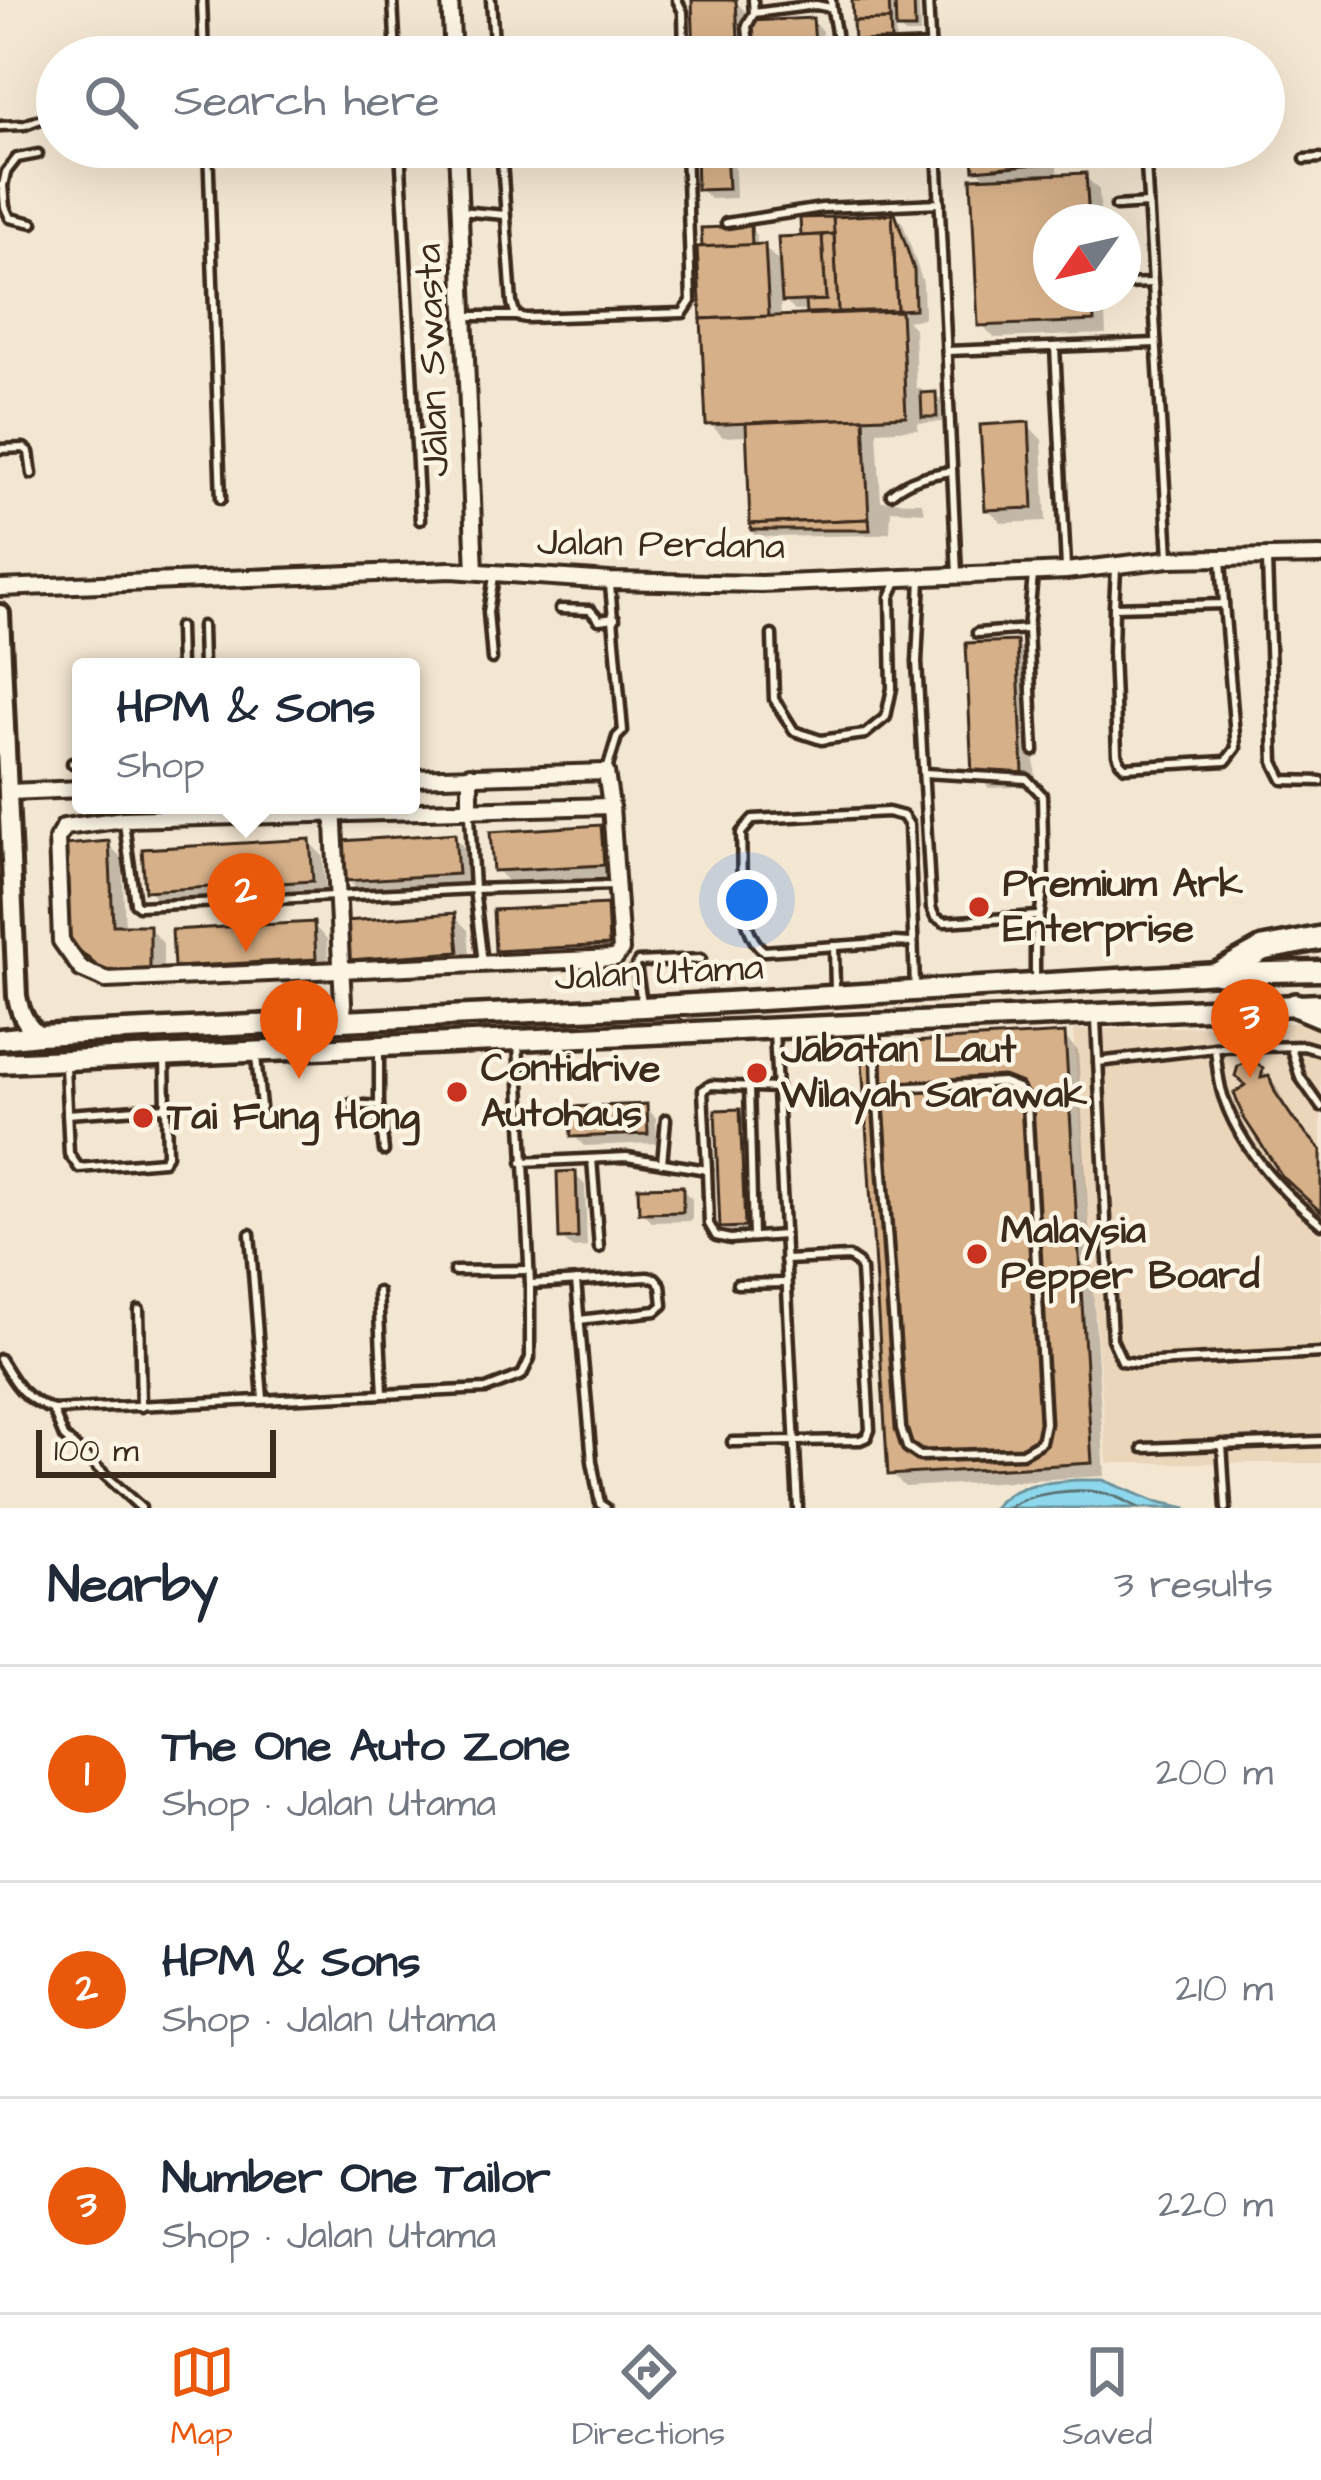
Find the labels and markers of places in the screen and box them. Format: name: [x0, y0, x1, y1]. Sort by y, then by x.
pin: 2: [207, 853, 285, 952]
place label: Premium Ark Enterprise: [1003, 858, 1243, 957]
marker: Premium Ark Enterprise: [966, 894, 992, 920]
pin: 3: [1211, 979, 1289, 1078]
pin: 1: [260, 980, 338, 1079]
place label: Jabatan Laut Wilayah Sarawak: [780, 1024, 1087, 1125]
place label: Contidrive Autohaus: [481, 1043, 660, 1142]
marker: Jabatan Laut Wilayah Sarawak: [744, 1060, 770, 1086]
marker: Contidrive Autohaus: [444, 1079, 470, 1105]
place label: Tai Fung Hong: [166, 1091, 420, 1146]
marker: Tai Fung Hong: [130, 1105, 156, 1131]
place label: Malaysia Pepper Board: [1001, 1205, 1260, 1304]
marker: Malaysia Pepper Board: [964, 1241, 990, 1267]

